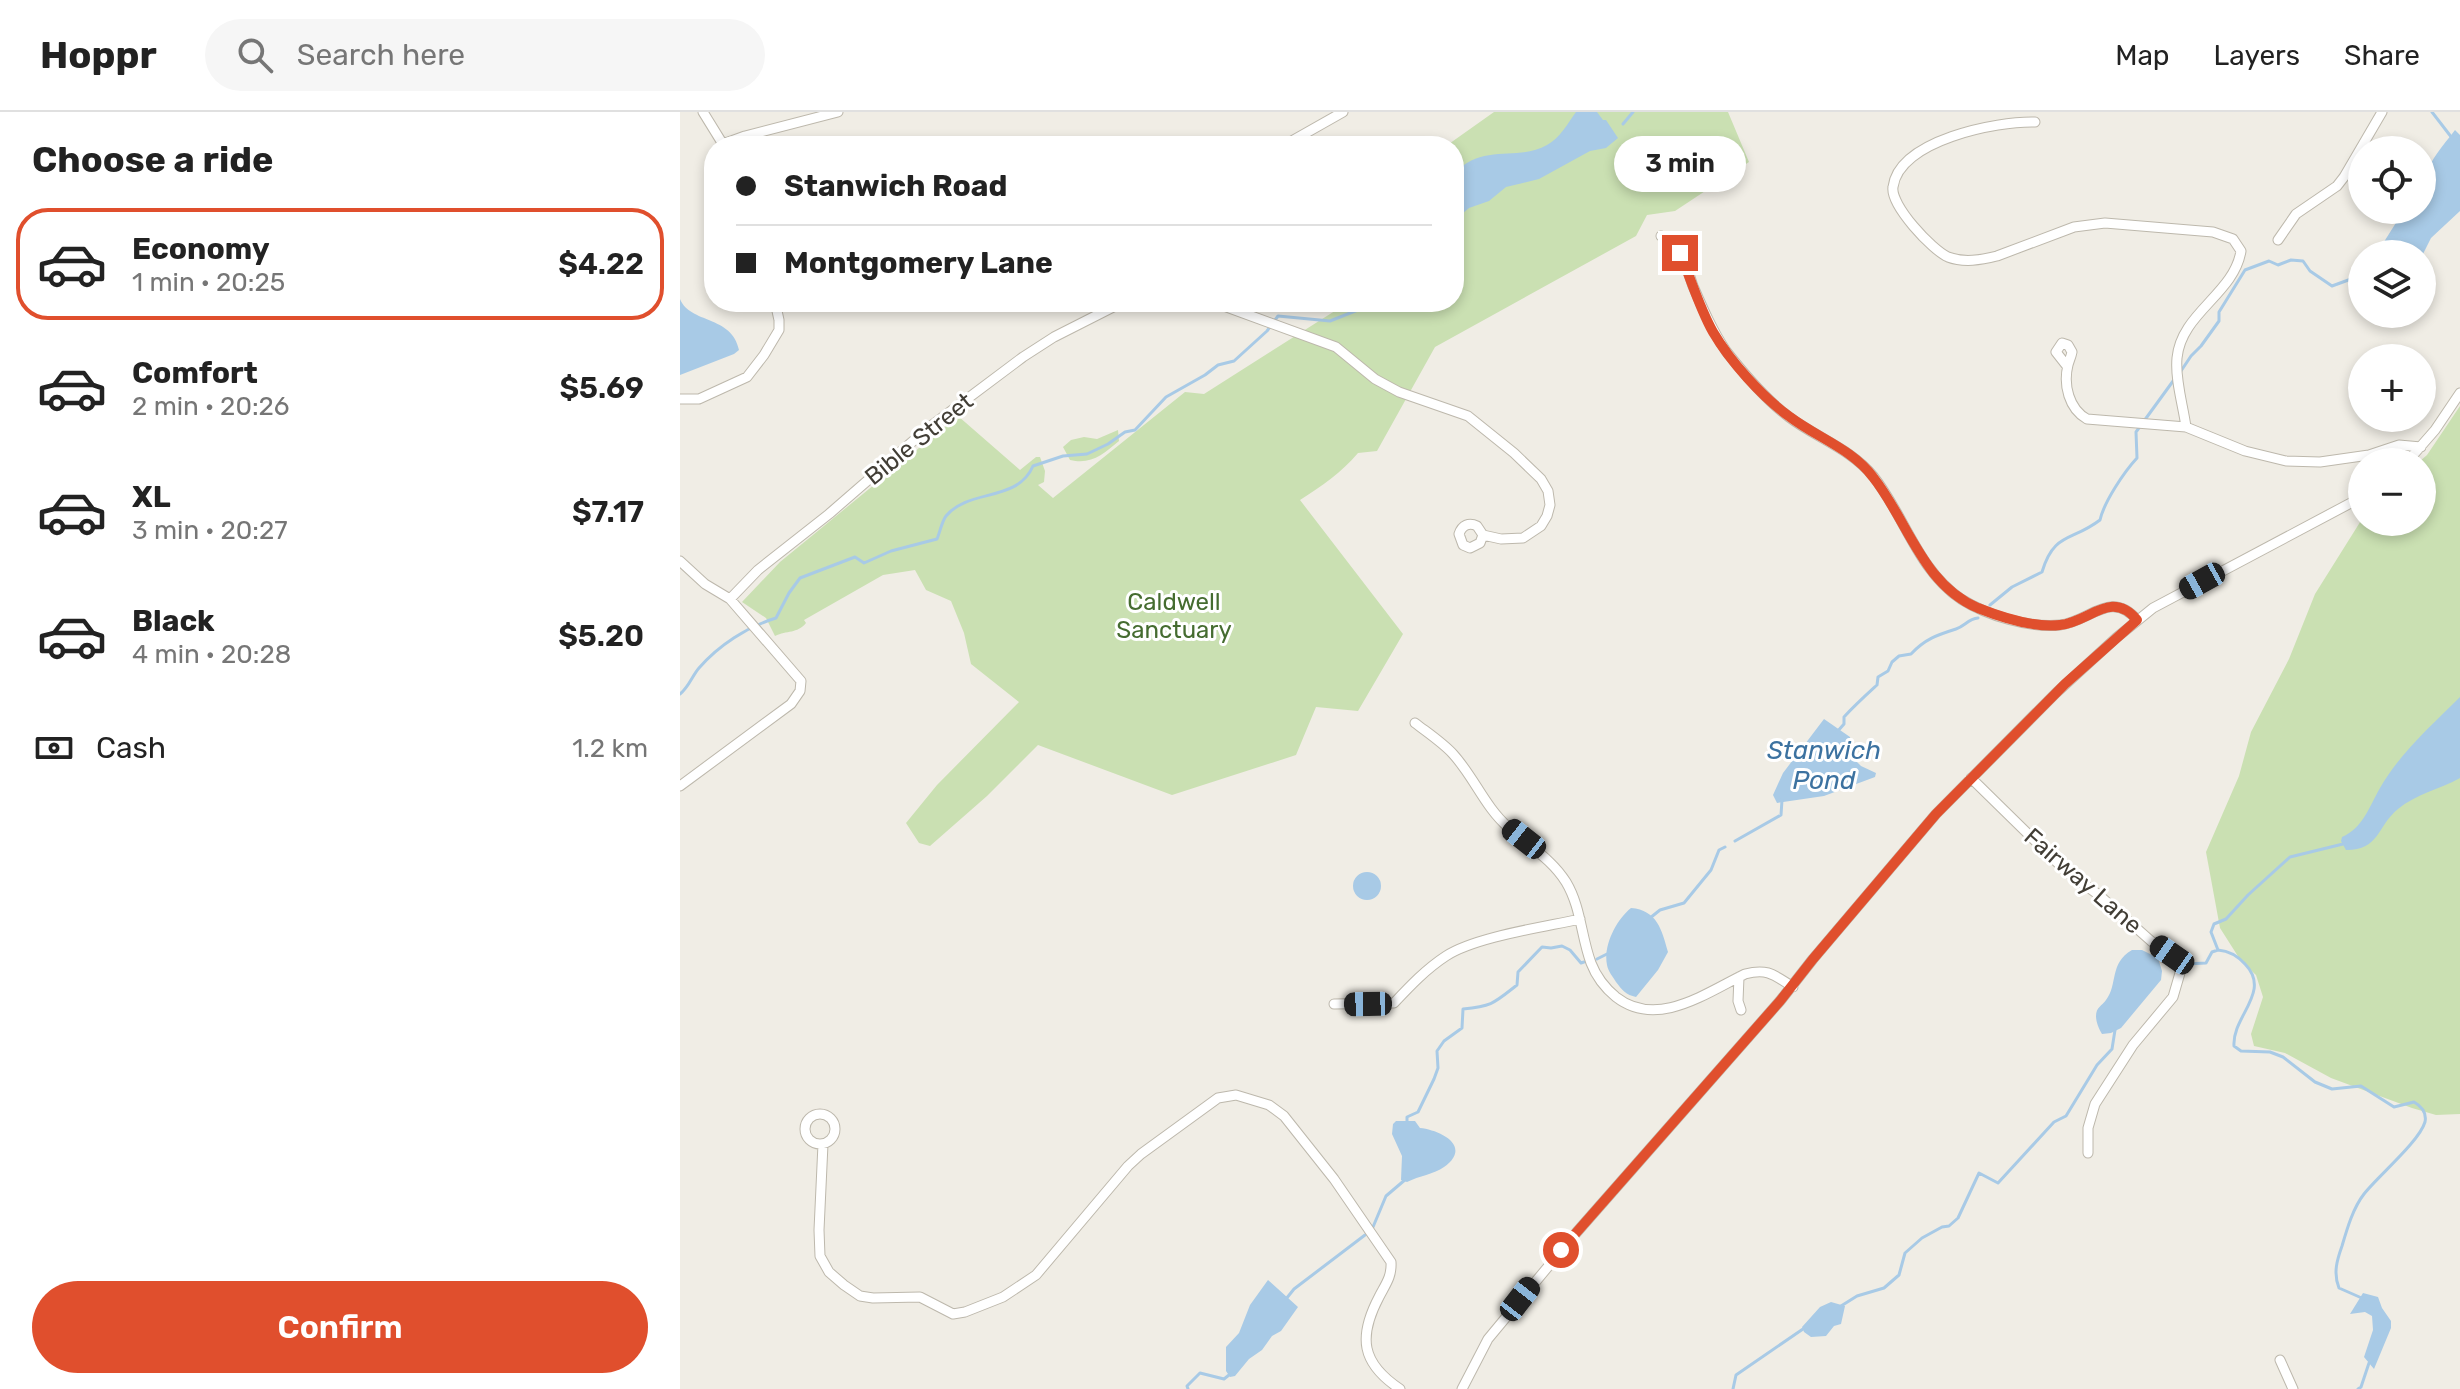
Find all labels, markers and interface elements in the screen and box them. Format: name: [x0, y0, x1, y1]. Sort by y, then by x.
search box: [205, 19, 765, 91]
text: Hoppr: [40, 32, 157, 78]
icon: search: [233, 33, 277, 77]
text: Search here: [297, 37, 465, 73]
text: Map: [2115, 39, 2170, 72]
text: Layers: [2214, 39, 2300, 72]
text: Share: [2344, 39, 2420, 72]
map controls: [2348, 136, 2436, 536]
button: locate: [2348, 136, 2436, 224]
callout: 3 min: [1614, 137, 1746, 193]
text: Choose a ride: [32, 138, 273, 181]
text: 3 min: [1645, 148, 1715, 179]
text: Stanwich Road: [784, 168, 1007, 204]
icon: car: [36, 228, 108, 300]
text: Economy: [132, 231, 270, 267]
route end: [1662, 235, 1698, 271]
button: layers: [2348, 240, 2436, 328]
text: Montgomery Lane: [784, 245, 1053, 281]
text: $4.22: [558, 246, 644, 282]
text: 1 min · 20:25: [132, 267, 285, 298]
button: +: [2348, 344, 2436, 432]
icon: car: [36, 352, 108, 424]
text: Comfort: [132, 355, 258, 391]
text: $5.69: [559, 370, 644, 406]
street label: Bible Street: [859, 387, 979, 491]
text: 2 min · 20:26: [132, 391, 289, 422]
button: −: [2348, 448, 2436, 536]
icon: car: [36, 476, 108, 548]
text: XL: [132, 479, 171, 515]
text: $7.17: [572, 494, 644, 530]
text: 3 min · 20:27: [132, 515, 288, 546]
car: [2175, 559, 2229, 603]
park label: Caldwell Sanctuary: [1116, 588, 1232, 644]
icon: car: [36, 600, 108, 672]
text: Black: [132, 603, 215, 639]
text: $5.20: [558, 618, 644, 654]
text: 4 min · 20:28: [132, 639, 291, 670]
icon: cash: [32, 726, 76, 770]
text: Cash: [96, 730, 166, 766]
text: 1.2 km: [572, 733, 648, 764]
water label: Stanwich Pond: [1767, 735, 1881, 796]
car: [1498, 815, 1550, 863]
street label: Fairway Lane: [2018, 822, 2148, 940]
car: [2145, 931, 2199, 979]
car: [1344, 992, 1392, 1016]
route start: [1543, 1232, 1579, 1268]
car: [1496, 1273, 1544, 1325]
button: Confirm: [32, 1281, 648, 1373]

